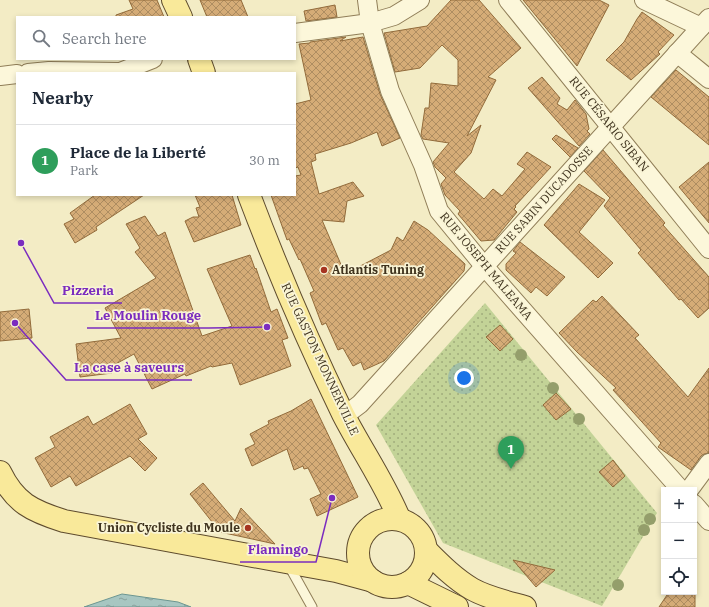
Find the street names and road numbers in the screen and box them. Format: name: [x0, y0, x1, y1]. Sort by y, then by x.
street label: RUE CÉSARIO SIBAN: [566, 73, 652, 174]
street label: RUE SABIN DUCADOSSE: [492, 143, 596, 256]
street label: RUE JOSEPH MALEAMA: [437, 209, 536, 323]
street label: RUE GASTON MONNERVILLE: [278, 280, 362, 437]

